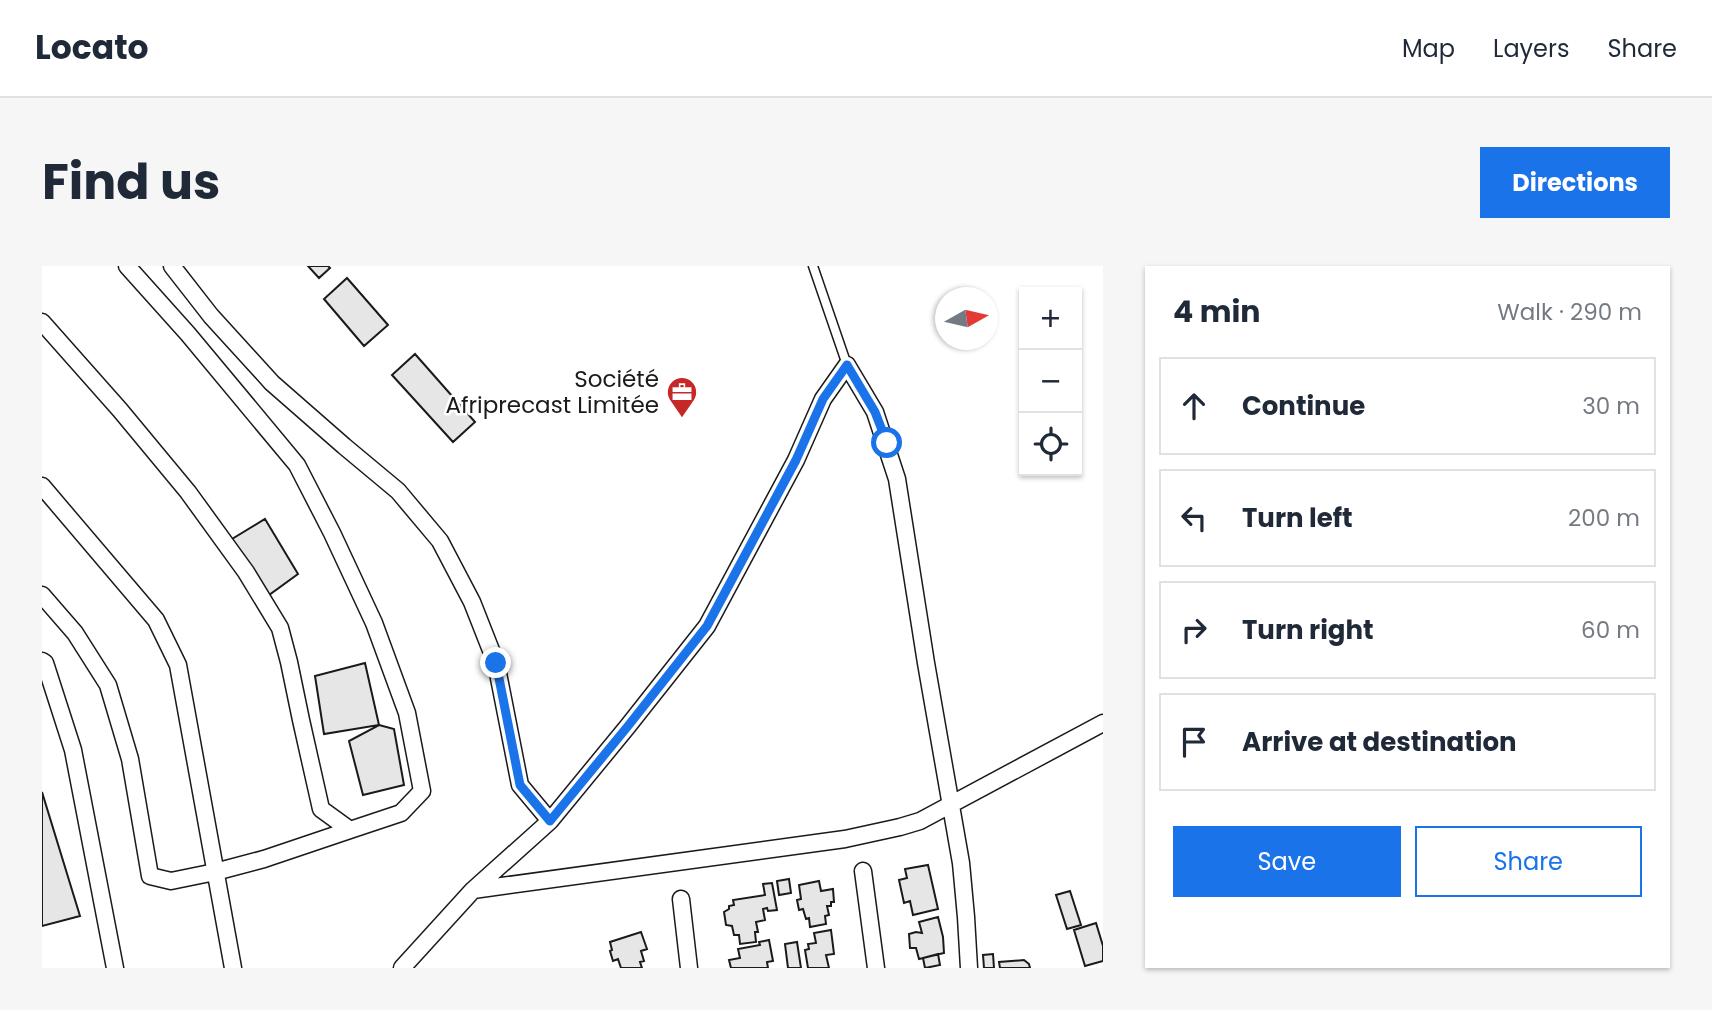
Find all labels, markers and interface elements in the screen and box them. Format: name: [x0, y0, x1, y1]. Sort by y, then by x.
text: Locato: [35, 24, 149, 71]
text: Map: [1402, 32, 1455, 65]
text: Layers: [1493, 32, 1569, 65]
text: Share: [1607, 32, 1677, 65]
button: Directions: [1480, 147, 1670, 218]
text: Find us: [42, 148, 220, 216]
north arrow: [935, 287, 998, 350]
map controls: [1019, 287, 1082, 476]
button: +: [1019, 287, 1082, 350]
text: 4 min: [1173, 290, 1261, 333]
text: Walk · 290 m: [1497, 296, 1642, 328]
button: −: [1019, 350, 1082, 413]
place label: Société Afriprecast Limitée: [445, 363, 659, 421]
office icon: Société Afriprecast Limitée: [665, 375, 699, 419]
icon: ahead: [1175, 387, 1213, 425]
text: Continue: [1242, 388, 1365, 424]
text: 30 m: [1582, 390, 1640, 422]
button: locate: [1019, 413, 1082, 476]
route start: [871, 427, 902, 458]
icon: left: [1175, 499, 1213, 537]
text: Turn left: [1242, 500, 1353, 536]
text: 200 m: [1568, 502, 1640, 534]
icon: right: [1175, 611, 1213, 649]
text: Turn right: [1242, 612, 1374, 648]
text: 60 m: [1581, 614, 1640, 646]
route end: [480, 647, 511, 678]
icon: arrive: [1175, 723, 1213, 761]
text: Arrive at destination: [1242, 724, 1517, 760]
button: Save: [1173, 826, 1401, 897]
button: Share: [1415, 826, 1642, 897]

